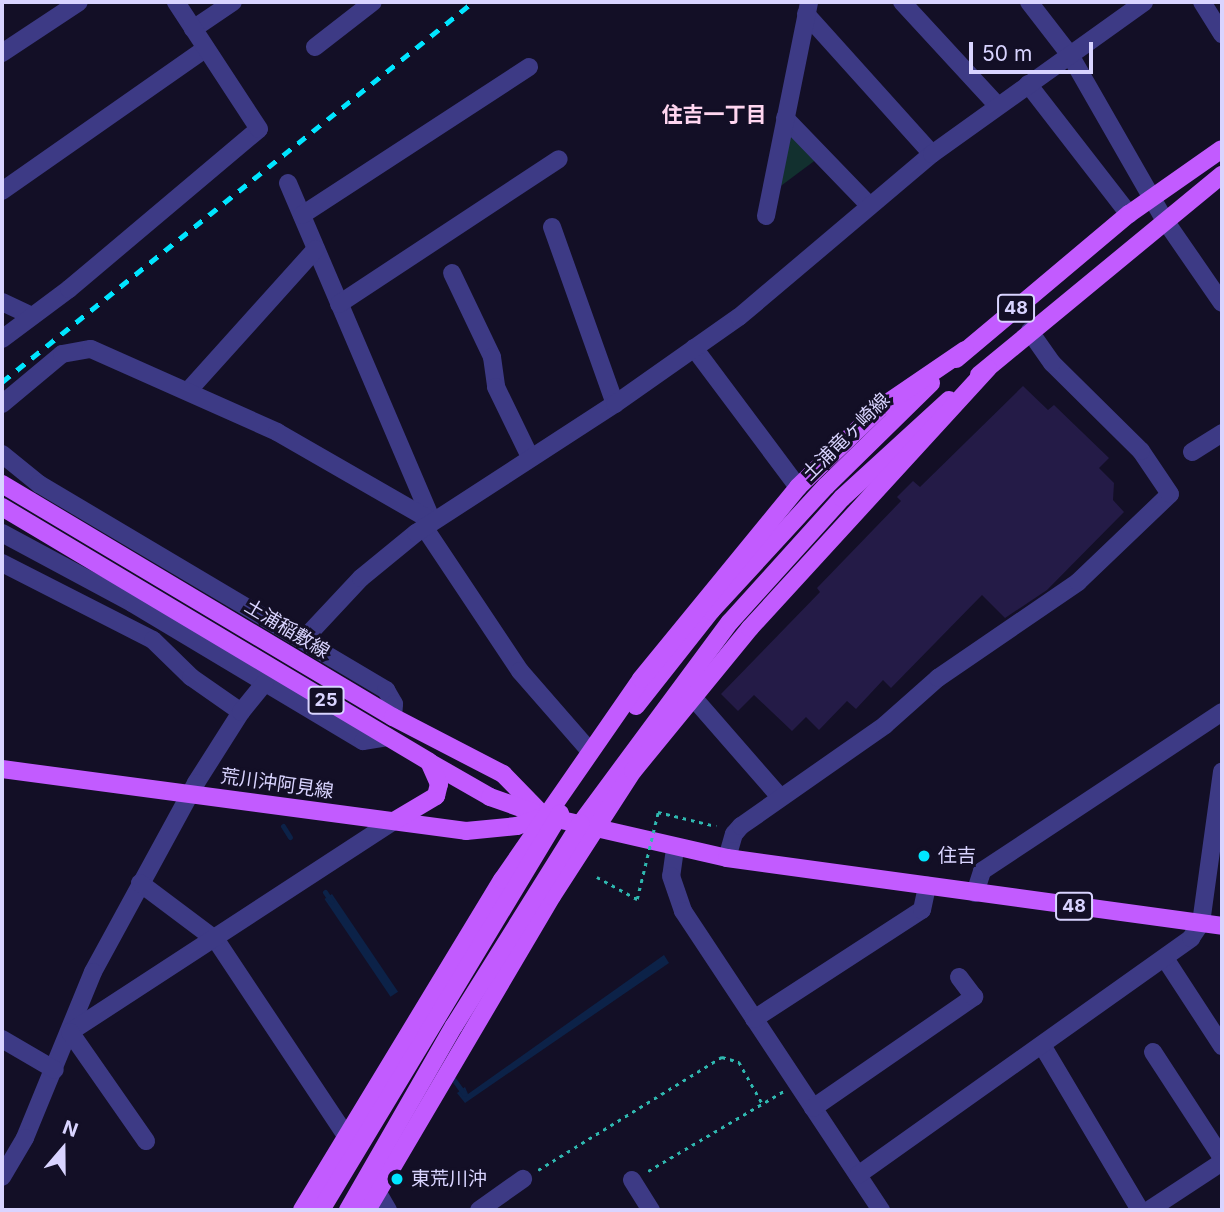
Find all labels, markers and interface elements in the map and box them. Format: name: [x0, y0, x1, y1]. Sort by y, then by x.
scale bar: [972, 28, 1096, 72]
text: 50 m: [982, 41, 1032, 66]
district label: 住吉一丁目: [662, 102, 766, 128]
road number: 48: [997, 294, 1035, 322]
street label: 土浦竜ヶ崎線: [798, 389, 894, 485]
street label: 土浦稲敷線: [240, 595, 334, 663]
road number: 25: [307, 686, 345, 714]
street label: 荒川沖阿見線: [219, 765, 335, 803]
place label: 住吉: [938, 845, 976, 867]
marker: 住吉: [916, 848, 932, 864]
road number: 48: [1055, 891, 1093, 920]
north arrow: [28, 1114, 98, 1184]
text: N: [60, 1116, 81, 1142]
place label: 東荒川沖: [411, 1168, 487, 1190]
marker: 東荒川沖: [389, 1171, 405, 1187]

